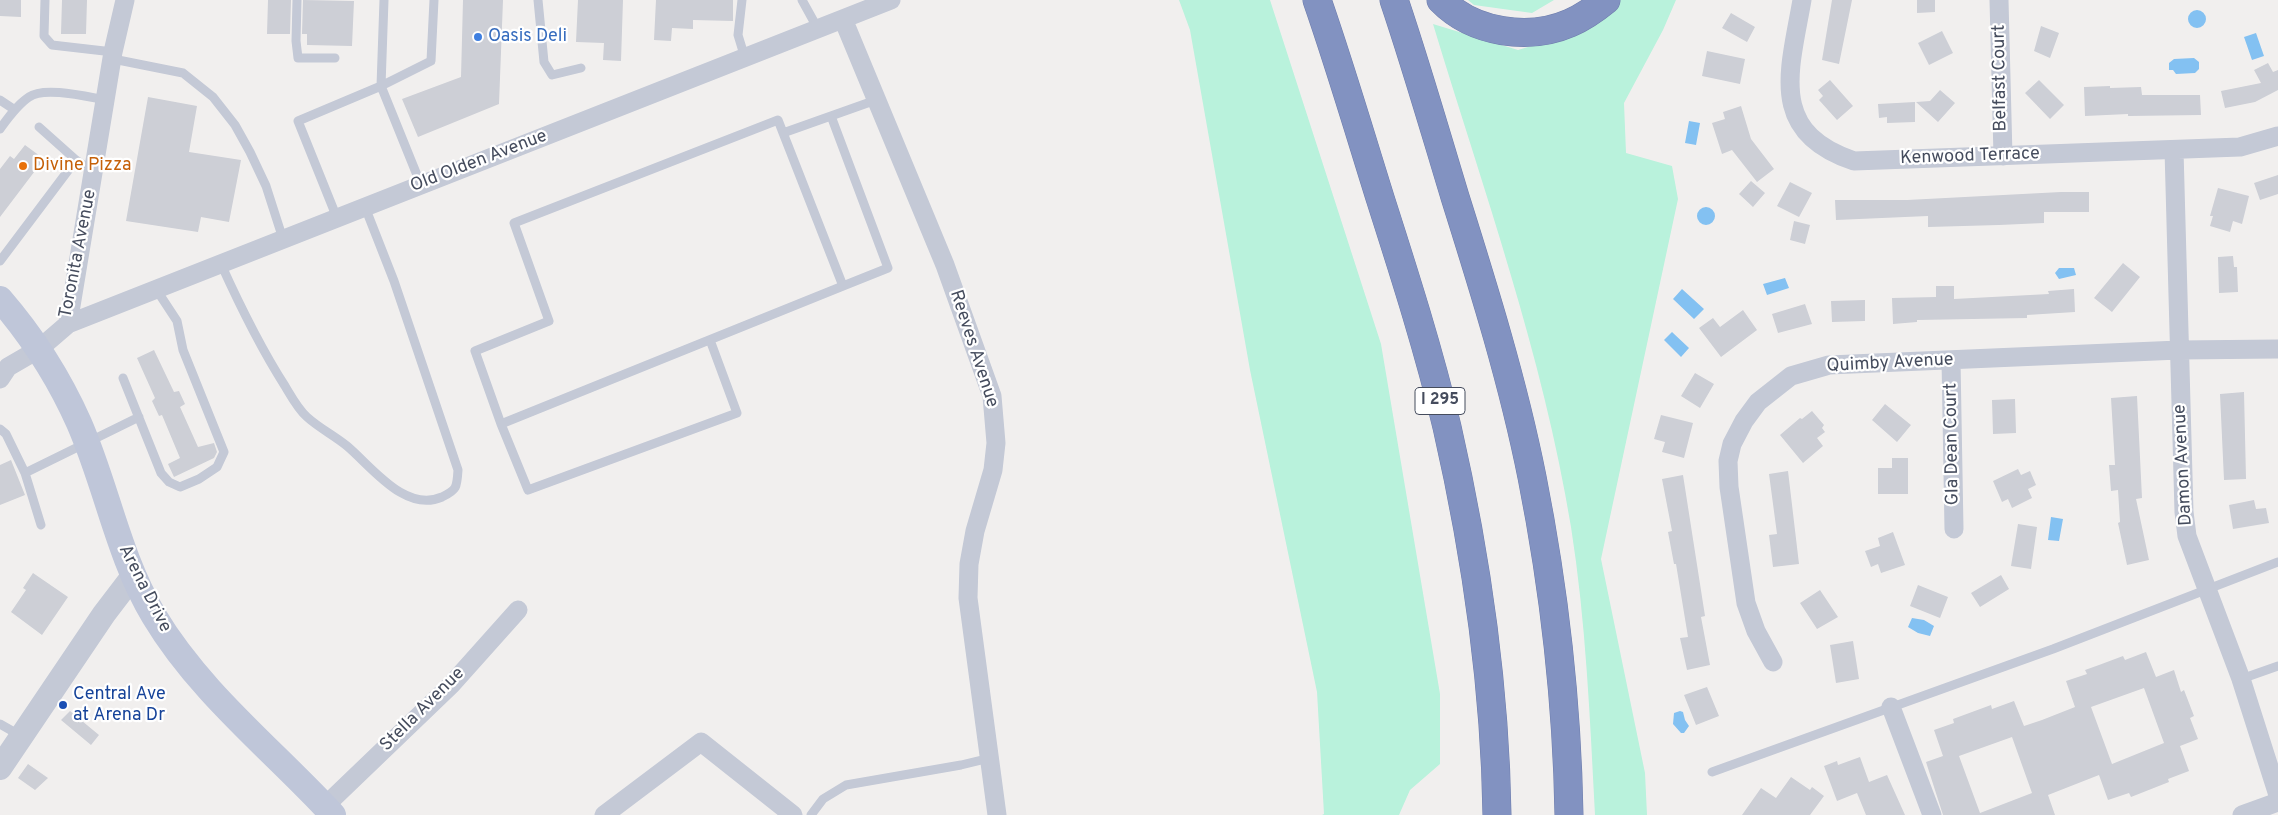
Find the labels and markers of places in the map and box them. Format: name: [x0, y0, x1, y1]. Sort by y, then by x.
place label: Oasis Deli: [488, 26, 567, 48]
marker: Oasis Deli: [472, 31, 484, 43]
place label: Divine Pizza: [33, 155, 132, 177]
marker: Divine Pizza: [17, 160, 29, 172]
place label: Central Ave at Arena Dr: [73, 684, 166, 726]
marker: Central Ave at Arena Dr: [57, 699, 69, 711]

